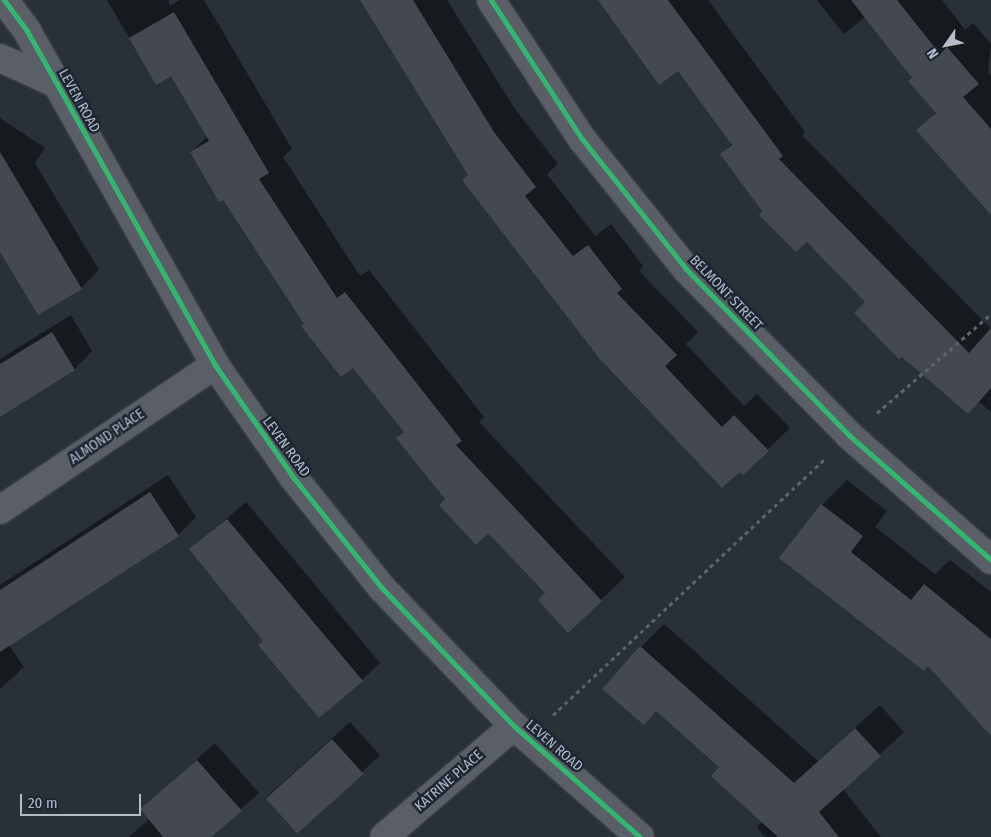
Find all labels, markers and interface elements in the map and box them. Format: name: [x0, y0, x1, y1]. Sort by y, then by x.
north arrow: [921, 20, 971, 70]
text: N: [924, 45, 942, 62]
street label: LEVEN ROAD: [55, 66, 103, 136]
street label: BELMONT STREET: [686, 252, 766, 334]
street label: ALMOND PLACE: [66, 406, 148, 468]
street label: LEVEN ROAD: [259, 414, 313, 480]
street label: LEVEN ROAD: [522, 717, 586, 775]
street label: KATRINE PLACE: [412, 747, 486, 815]
scale bar: [22, 784, 144, 816]
text: 20 m: [28, 794, 58, 812]

